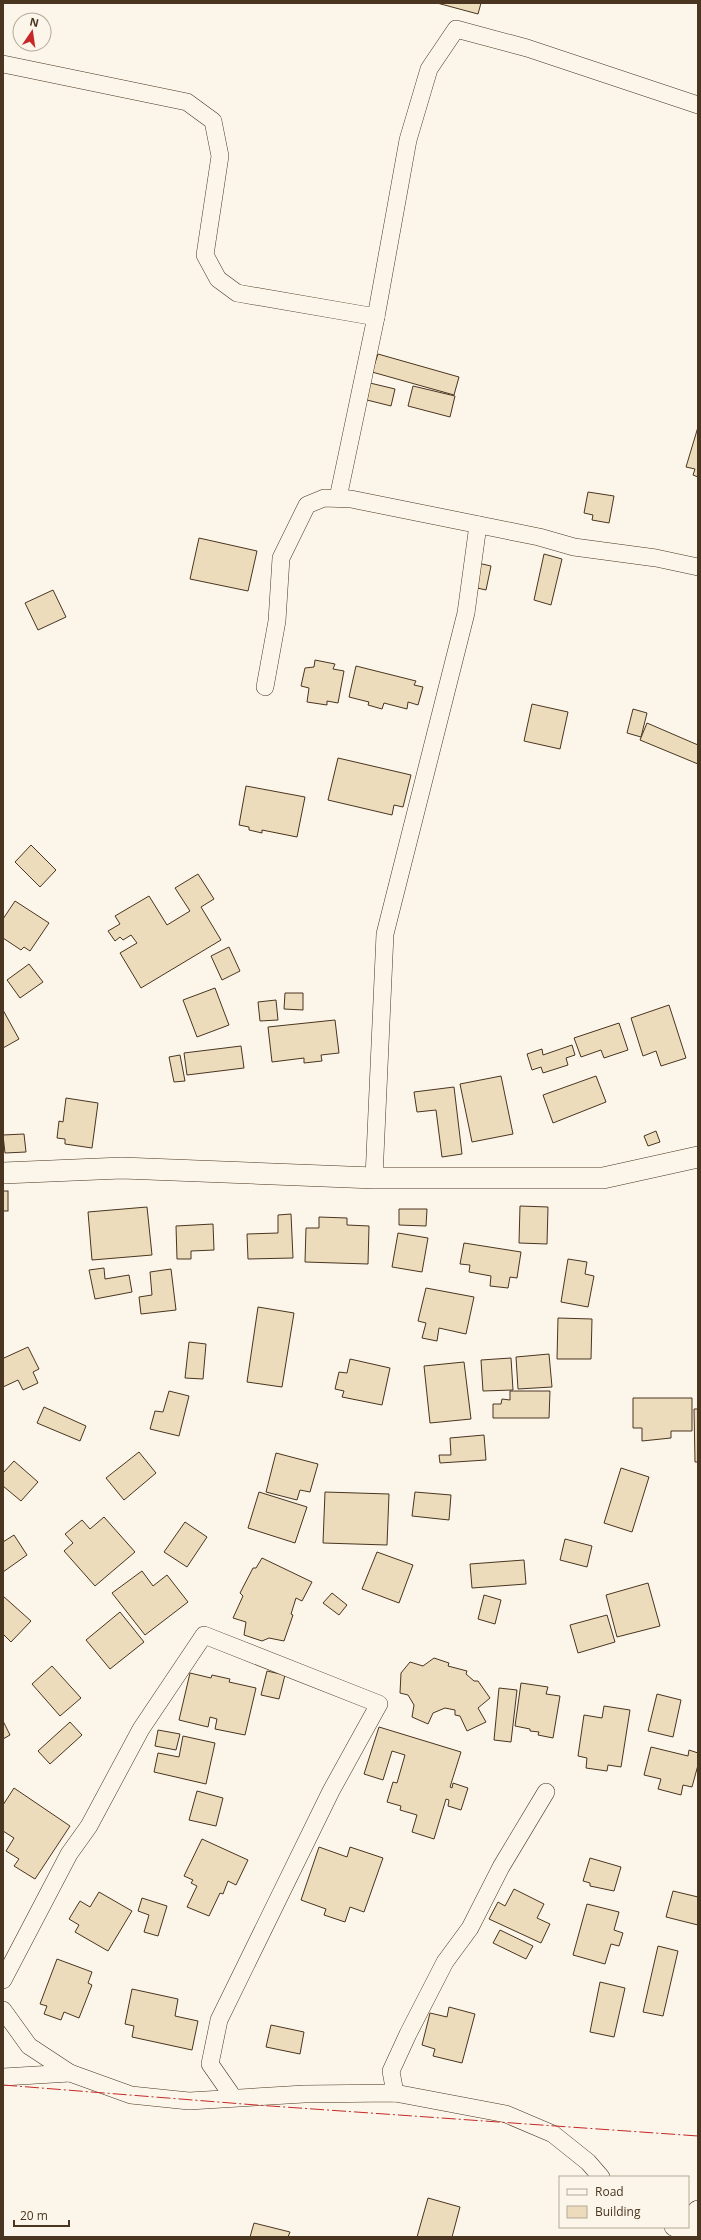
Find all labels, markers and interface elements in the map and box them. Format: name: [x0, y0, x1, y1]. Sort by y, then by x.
north arrow: [12, 12, 52, 52]
text: N: [28, 13, 40, 30]
legend: [559, 2176, 689, 2228]
text: Road: [595, 2183, 624, 2200]
scale bar: [14, 2202, 69, 2228]
text: Building: [595, 2203, 641, 2220]
text: 20 m: [20, 2207, 48, 2224]

